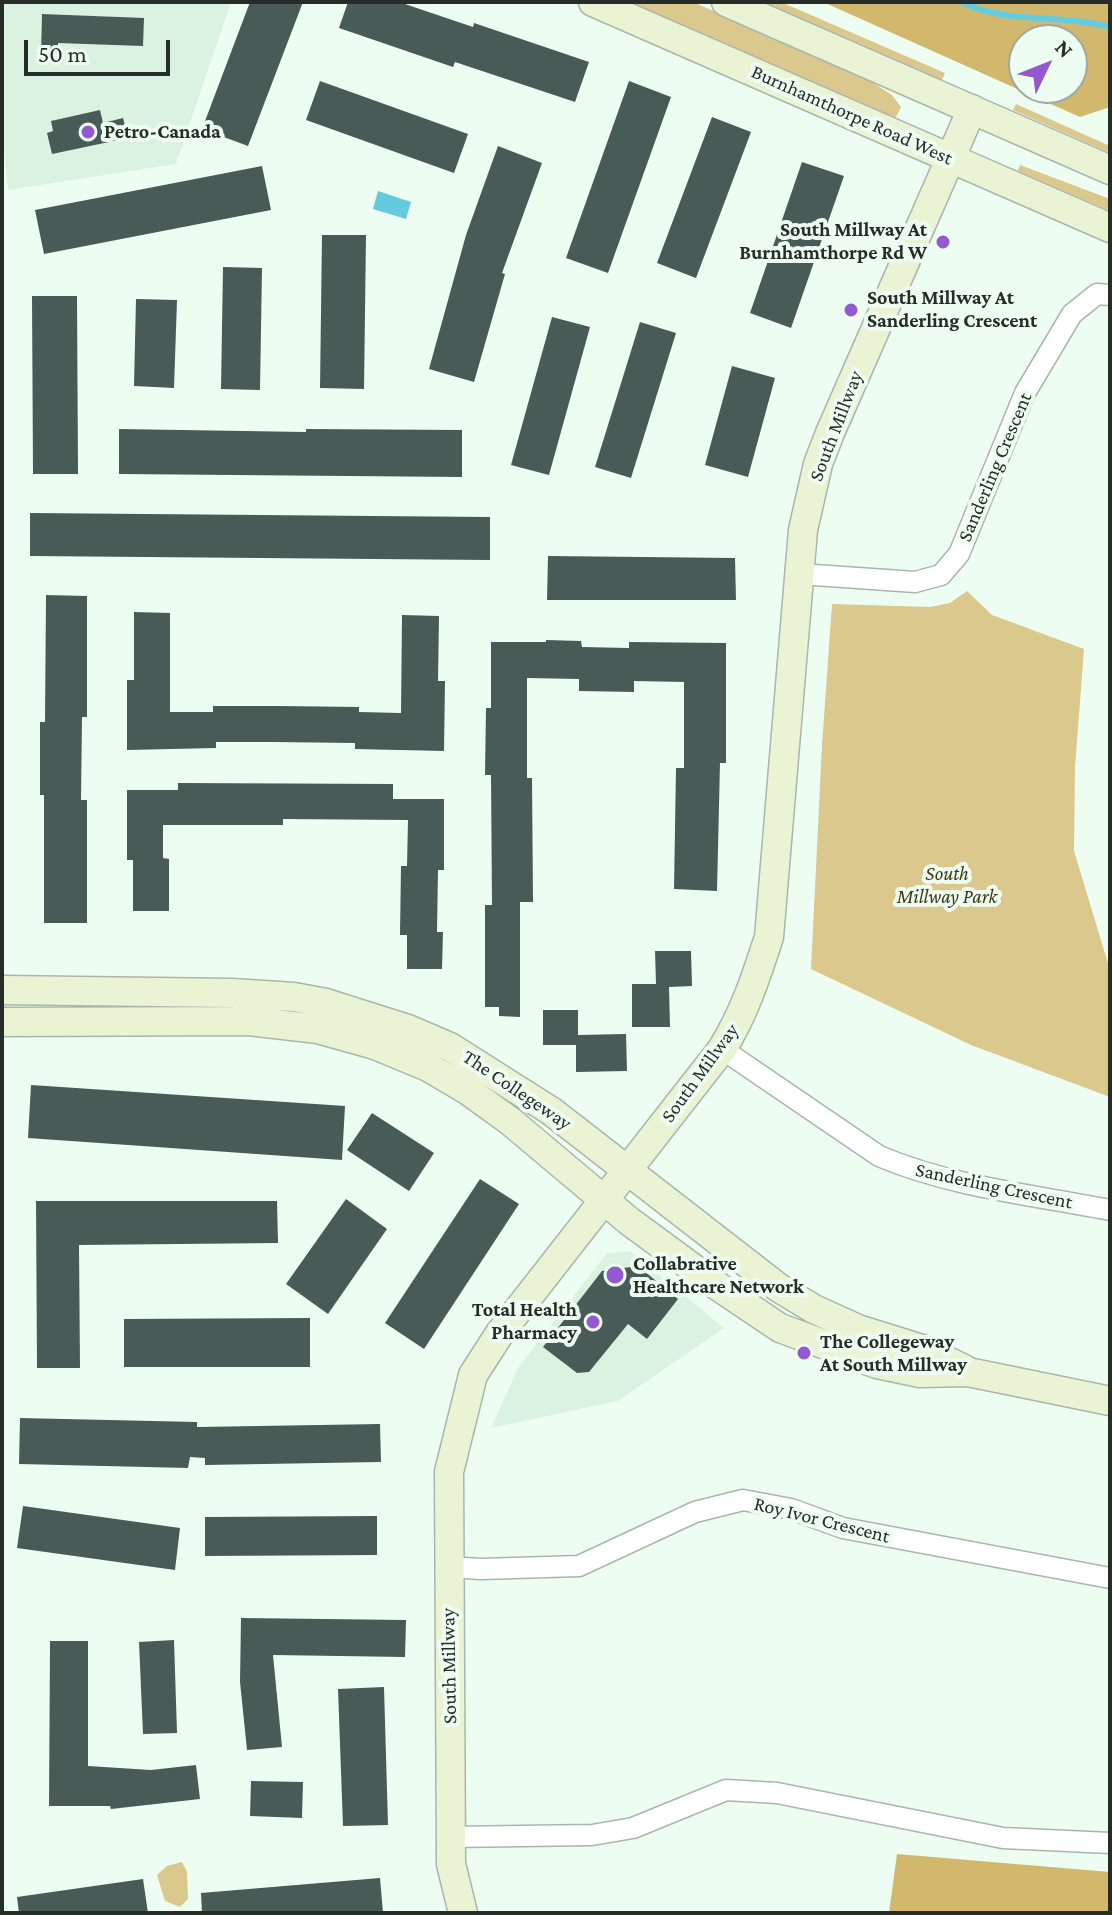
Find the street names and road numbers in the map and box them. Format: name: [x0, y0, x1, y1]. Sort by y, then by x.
street label: Burnhamthorpe Road West: [748, 60, 956, 170]
street label: South Millway: [804, 367, 868, 485]
street label: Sanderling Crescent: [953, 389, 1037, 545]
street label: South Millway: [656, 1019, 744, 1127]
street label: The Collegeway: [458, 1045, 576, 1135]
street label: Sanderling Crescent: [913, 1158, 1075, 1214]
street label: Roy Ivor Crescent: [752, 1492, 892, 1548]
street label: South Millway: [436, 1608, 462, 1724]

